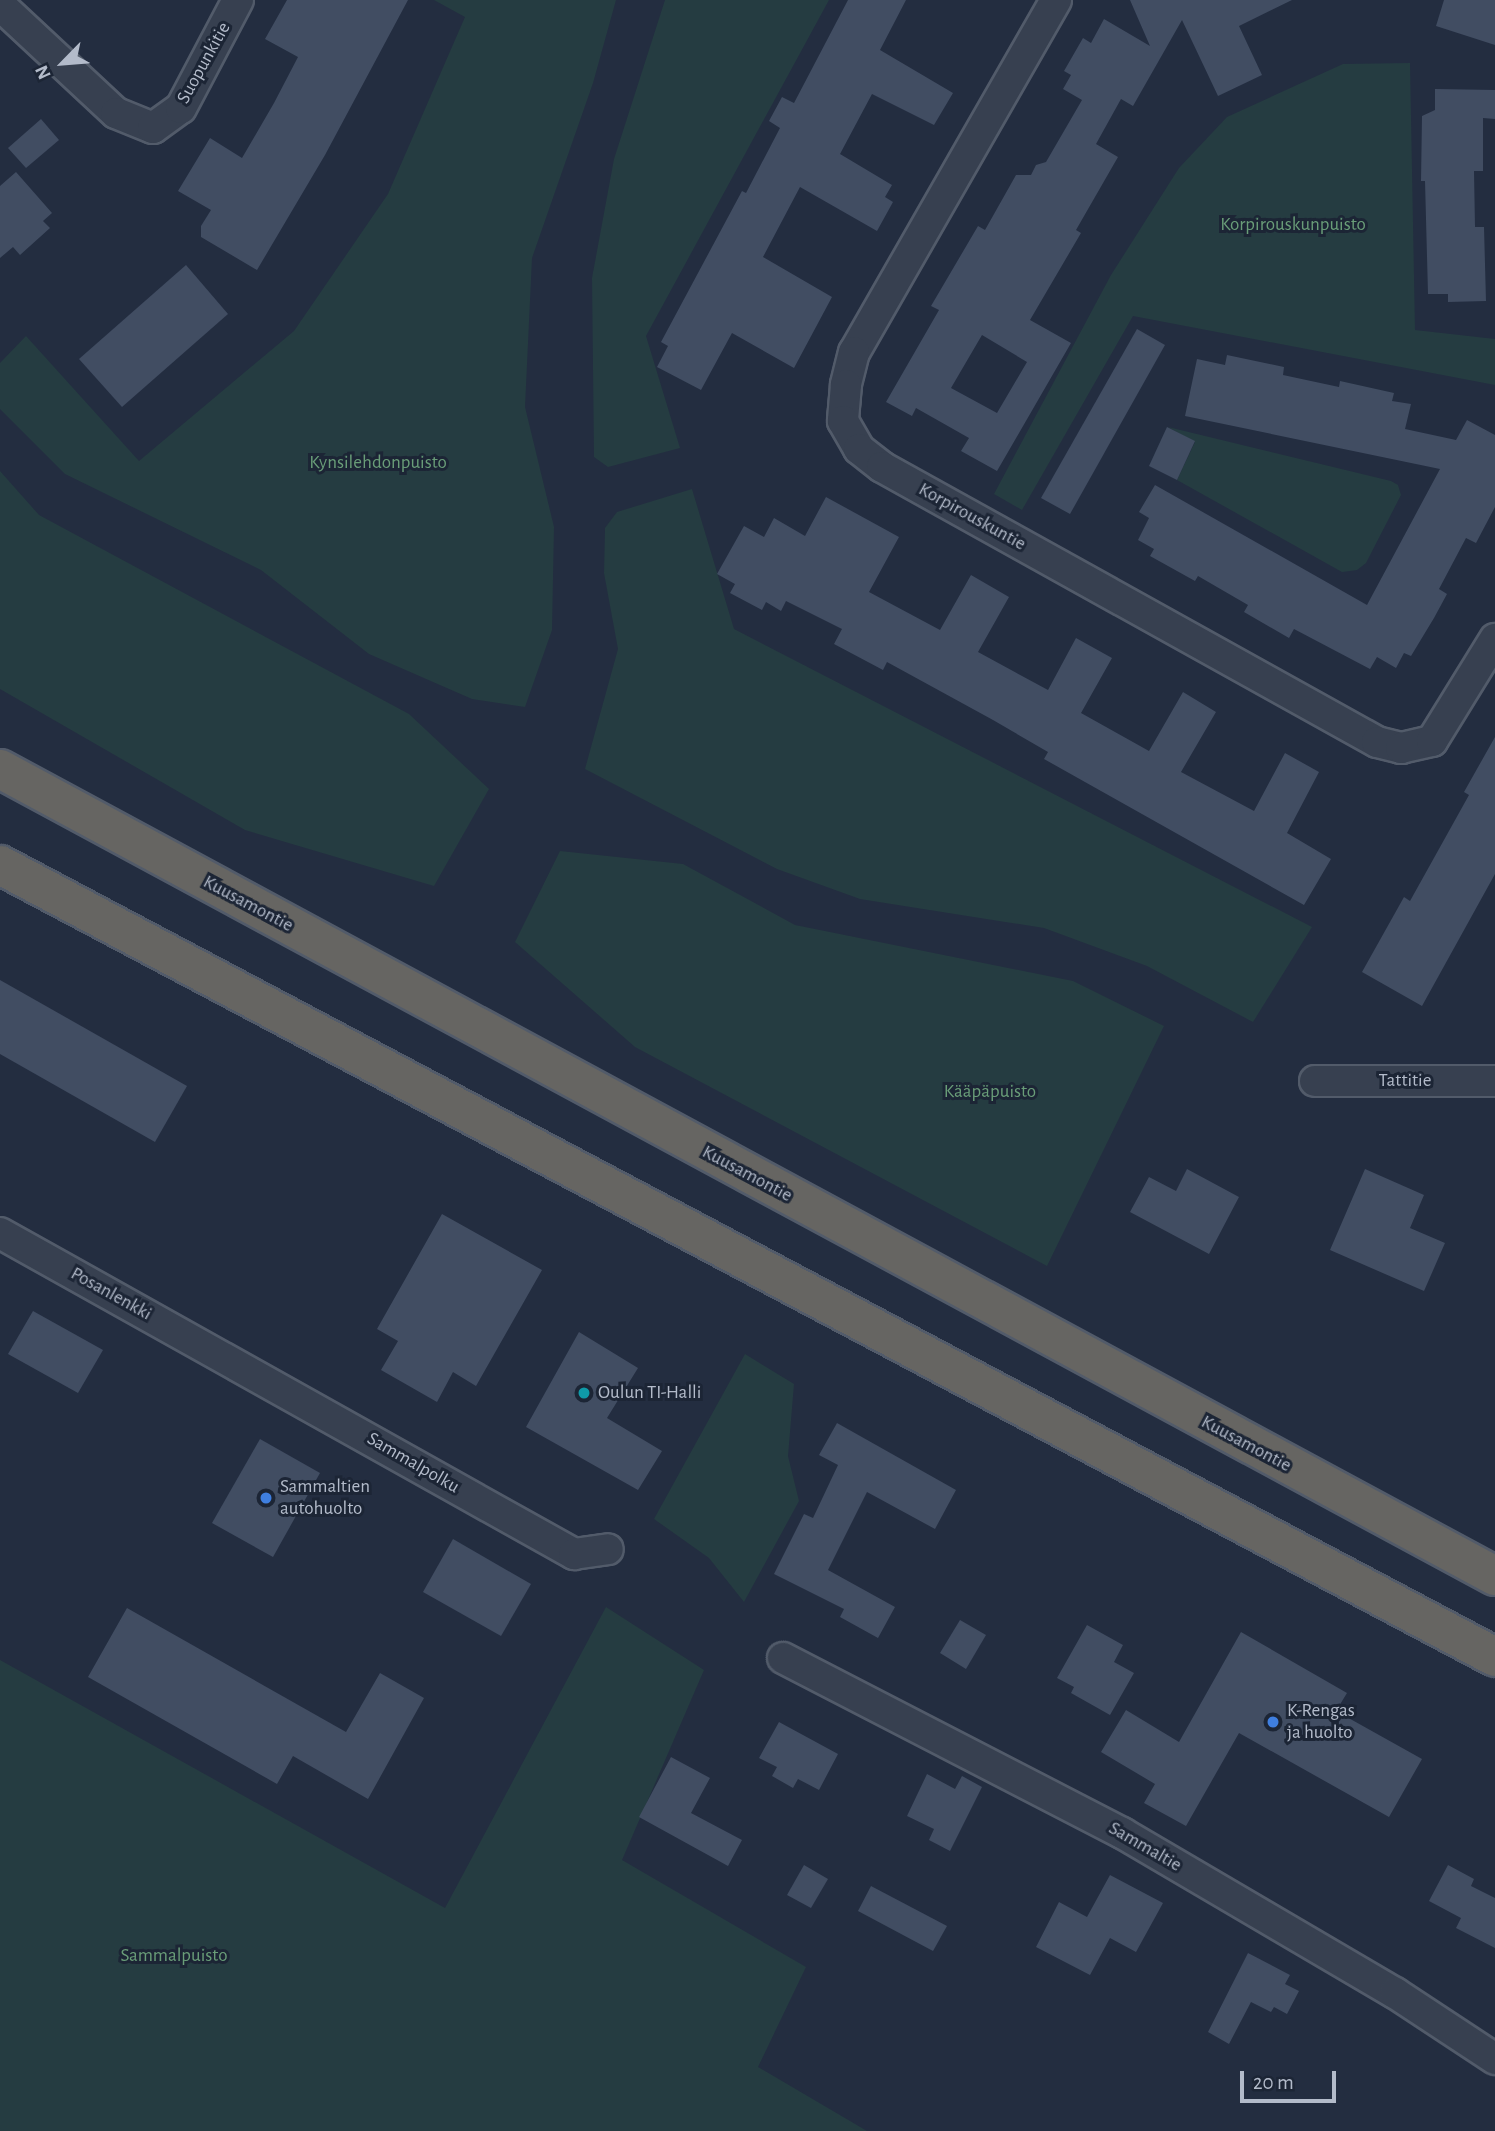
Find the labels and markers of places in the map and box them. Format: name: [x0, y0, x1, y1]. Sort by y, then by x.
place label: Oulun TI-Halli: [598, 1382, 701, 1404]
marker: Oulun TI-Halli: [576, 1385, 592, 1401]
place label: Sammaltien autohuolto: [280, 1476, 370, 1520]
marker: Sammaltien autohuolto: [258, 1490, 274, 1506]
place label: K-Rengas ja huolto: [1287, 1700, 1355, 1744]
marker: K-Rengas ja huolto: [1265, 1714, 1281, 1730]

